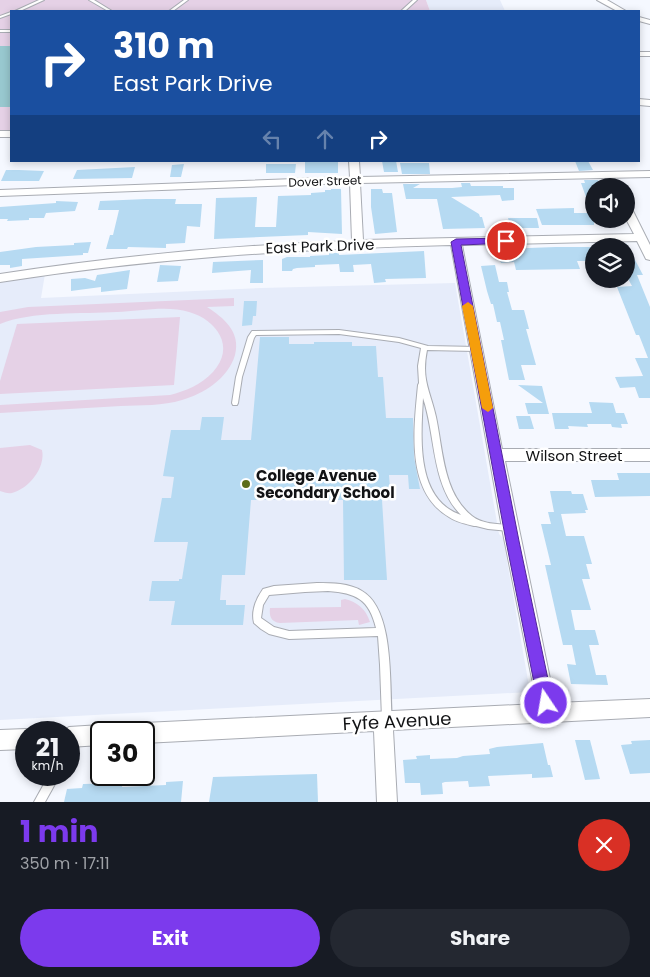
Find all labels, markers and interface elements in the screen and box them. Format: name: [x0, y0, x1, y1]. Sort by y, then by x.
text: 310 m: [113, 21, 215, 70]
icon: right: [30, 30, 95, 95]
text: East Park Drive: [113, 68, 273, 99]
icon: left: [258, 125, 286, 153]
icon: ahead: [311, 125, 339, 153]
icon: right: [364, 125, 392, 153]
street label: Dover Street: [288, 171, 362, 191]
map controls: [585, 178, 635, 288]
button: sound: [585, 178, 635, 228]
pin: [485, 220, 527, 262]
icon: arrive: [492, 227, 520, 255]
street label: East Park Drive: [265, 234, 375, 258]
button: layers: [585, 238, 635, 288]
street label: Wilson Street: [526, 445, 622, 466]
place label: College Avenue Secondary School: [256, 465, 395, 503]
marker: College Avenue Secondary School: [240, 478, 252, 490]
position arrow: [519, 676, 571, 728]
street label: Fyfe Avenue: [342, 706, 452, 736]
speed limit sign: 30: [90, 721, 155, 786]
text: 21: [36, 730, 59, 765]
text: km/h: [32, 757, 63, 774]
text: 1 min: [20, 810, 98, 853]
button: close: [578, 819, 630, 871]
text: 350 m · 17:11: [20, 852, 110, 875]
button: Exit: [20, 909, 320, 967]
button: Share: [330, 909, 630, 967]

